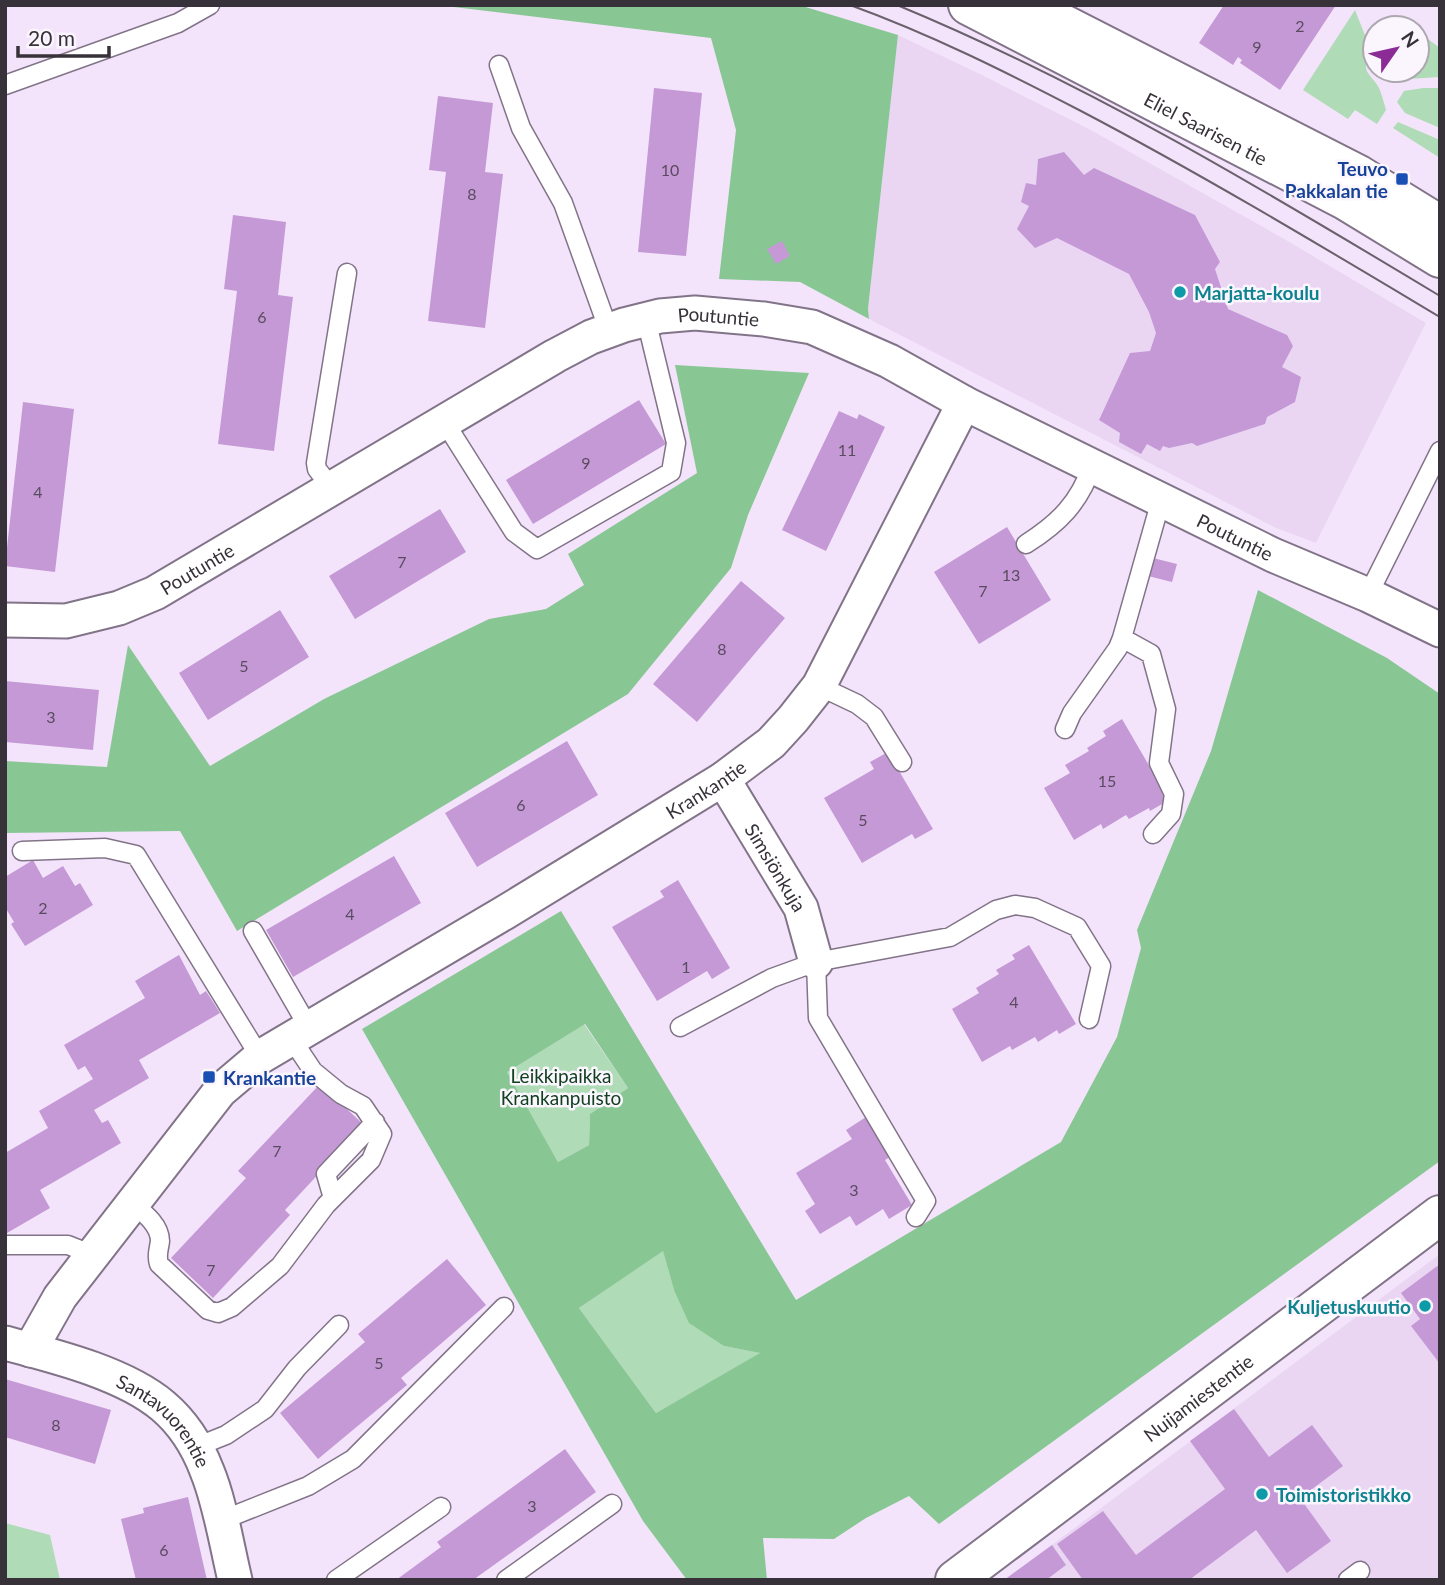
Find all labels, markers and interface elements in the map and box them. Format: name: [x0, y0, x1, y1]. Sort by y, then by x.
scale bar: [18, 14, 108, 58]
north arrow: [1361, 14, 1431, 84]
house number: 2: [1295, 16, 1305, 35]
text: 20 m: [28, 25, 75, 50]
text: N: [1397, 27, 1424, 52]
house number: 9: [1252, 37, 1262, 56]
street label: Eliel Saarisen tie: [1141, 87, 1271, 169]
place label: Teuvo Pakkalan tie: [1285, 157, 1388, 202]
house number: 10: [661, 160, 679, 179]
marker: Teuvo Pakkalan tie: [1394, 171, 1410, 187]
house number: 8: [467, 184, 477, 203]
place label: Marjatta-koulu: [1194, 281, 1320, 304]
marker: Marjatta-koulu: [1172, 284, 1188, 300]
street label: Poutuntie: [677, 301, 760, 330]
house number: 6: [257, 307, 267, 326]
house number: 11: [838, 440, 856, 459]
house number: 9: [581, 453, 591, 472]
house number: 4: [33, 482, 43, 501]
street label: Poutuntie: [1193, 508, 1277, 565]
street label: Poutuntie: [156, 538, 238, 599]
house number: 7: [397, 552, 407, 571]
house number: 13: [1002, 565, 1020, 584]
house number: 7: [978, 581, 988, 600]
house number: 8: [717, 639, 727, 658]
house number: 5: [239, 656, 249, 675]
house number: 3: [46, 707, 56, 726]
street label: Krankantie: [661, 755, 750, 823]
house number: 15: [1098, 771, 1116, 790]
house number: 6: [516, 795, 526, 814]
house number: 5: [858, 810, 868, 829]
street label: Simsiönkuja: [741, 819, 812, 915]
house number: 2: [38, 898, 48, 917]
house number: 4: [345, 904, 355, 923]
house number: 1: [681, 957, 691, 976]
house number: 4: [1009, 992, 1019, 1011]
park label: Leikkipaikka Krankanpuisto: [501, 1064, 621, 1109]
place label: Krankantie: [223, 1066, 316, 1089]
marker: Krankantie: [201, 1069, 217, 1085]
house number: 7: [272, 1141, 282, 1160]
house number: 3: [849, 1180, 859, 1199]
house number: 7: [206, 1260, 216, 1279]
place label: Kuljetuskuutio: [1287, 1295, 1411, 1318]
marker: Kuljetuskuutio: [1417, 1298, 1433, 1314]
street label: Nuijamiestentie: [1139, 1349, 1257, 1446]
house number: 5: [374, 1353, 384, 1372]
street label: Santavuorentie: [113, 1369, 216, 1471]
house number: 8: [51, 1415, 61, 1434]
place label: Toimistoristikko: [1276, 1483, 1411, 1506]
marker: Toimistoristikko: [1254, 1486, 1270, 1502]
house number: 3: [527, 1496, 537, 1515]
house number: 6: [159, 1540, 169, 1559]

